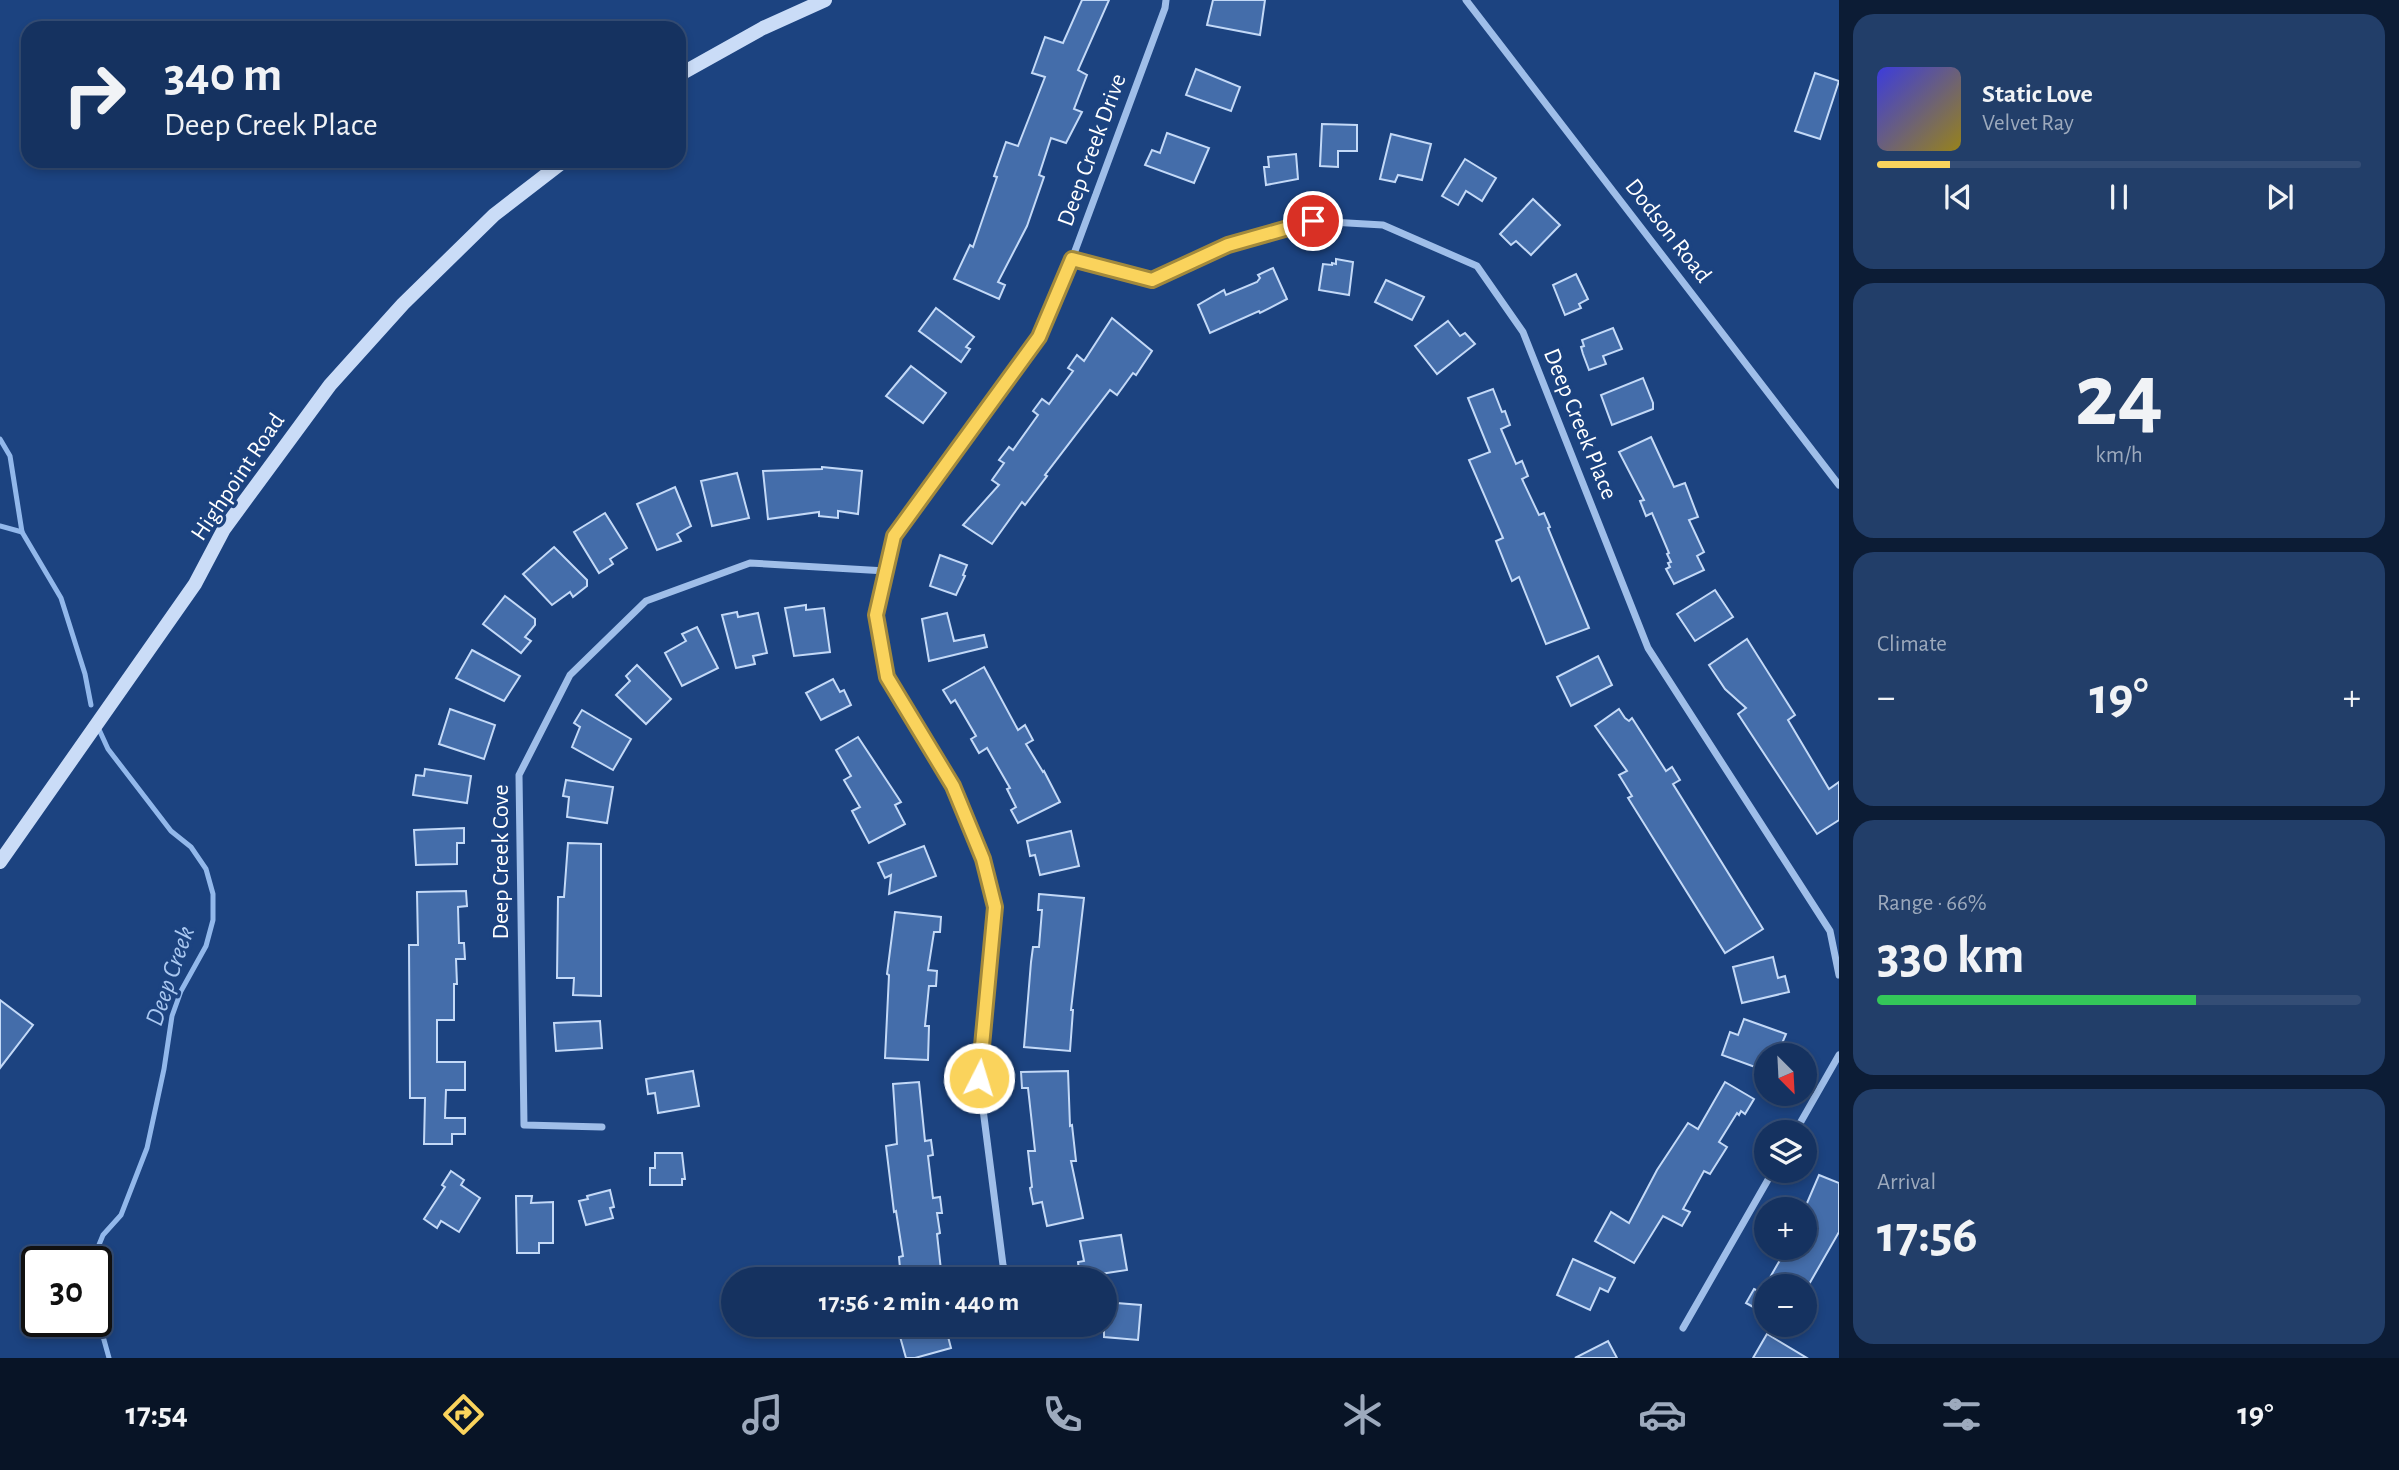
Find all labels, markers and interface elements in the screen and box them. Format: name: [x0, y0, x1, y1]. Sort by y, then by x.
icon: right: [49, 49, 140, 140]
text: 340 m: [164, 51, 282, 100]
street label: Deep Creek Drive: [1053, 70, 1131, 230]
text: Static Love: [1982, 81, 2093, 107]
text: Deep Creek Place: [164, 109, 378, 141]
text: Velvet Ray: [1982, 112, 2074, 135]
street label: Dodson Road: [1620, 175, 1716, 287]
icon: previous: [1939, 178, 1977, 216]
icon: pause: [2100, 178, 2138, 216]
icon: next: [2261, 178, 2299, 216]
pin: [1283, 191, 1343, 251]
icon: arrive: [1294, 202, 1332, 240]
street label: Deep Creek Place: [1539, 345, 1621, 503]
text: 24: [2075, 351, 2163, 442]
street label: Highpoint Road: [187, 409, 289, 545]
text: km/h: [2095, 444, 2143, 467]
text: Climate: [1877, 633, 1947, 656]
text: 19°: [2089, 671, 2149, 723]
text: −: [1877, 679, 1895, 717]
text: +: [2343, 679, 2361, 717]
street label: Deep Creek Cove: [489, 785, 513, 939]
text: Range · 66%: [1877, 892, 1987, 915]
water label: Deep Creek: [141, 923, 199, 1029]
text: 330 km: [1877, 930, 2024, 982]
position arrow: [942, 1041, 1016, 1115]
north arrow: [1754, 1043, 1816, 1106]
map controls: [1754, 1043, 1817, 1337]
button: layers: [1754, 1120, 1817, 1183]
text: Arrival: [1877, 1171, 1936, 1194]
button: +: [1754, 1197, 1817, 1260]
text: 17:56: [1877, 1209, 1978, 1261]
speed limit sign: 30: [21, 1246, 112, 1337]
button: −: [1754, 1274, 1817, 1337]
text: 17:56 · 2 min · 440 m: [819, 1289, 1019, 1315]
icon: directions: [439, 1390, 488, 1439]
icon: music: [738, 1390, 787, 1439]
icon: phone: [1038, 1390, 1087, 1439]
icon: climate: [1338, 1390, 1387, 1439]
icon: car: [1638, 1390, 1687, 1439]
icon: filters: [1937, 1390, 1986, 1439]
text: 17:54: [125, 1398, 188, 1430]
text: 19°: [2237, 1398, 2274, 1430]

